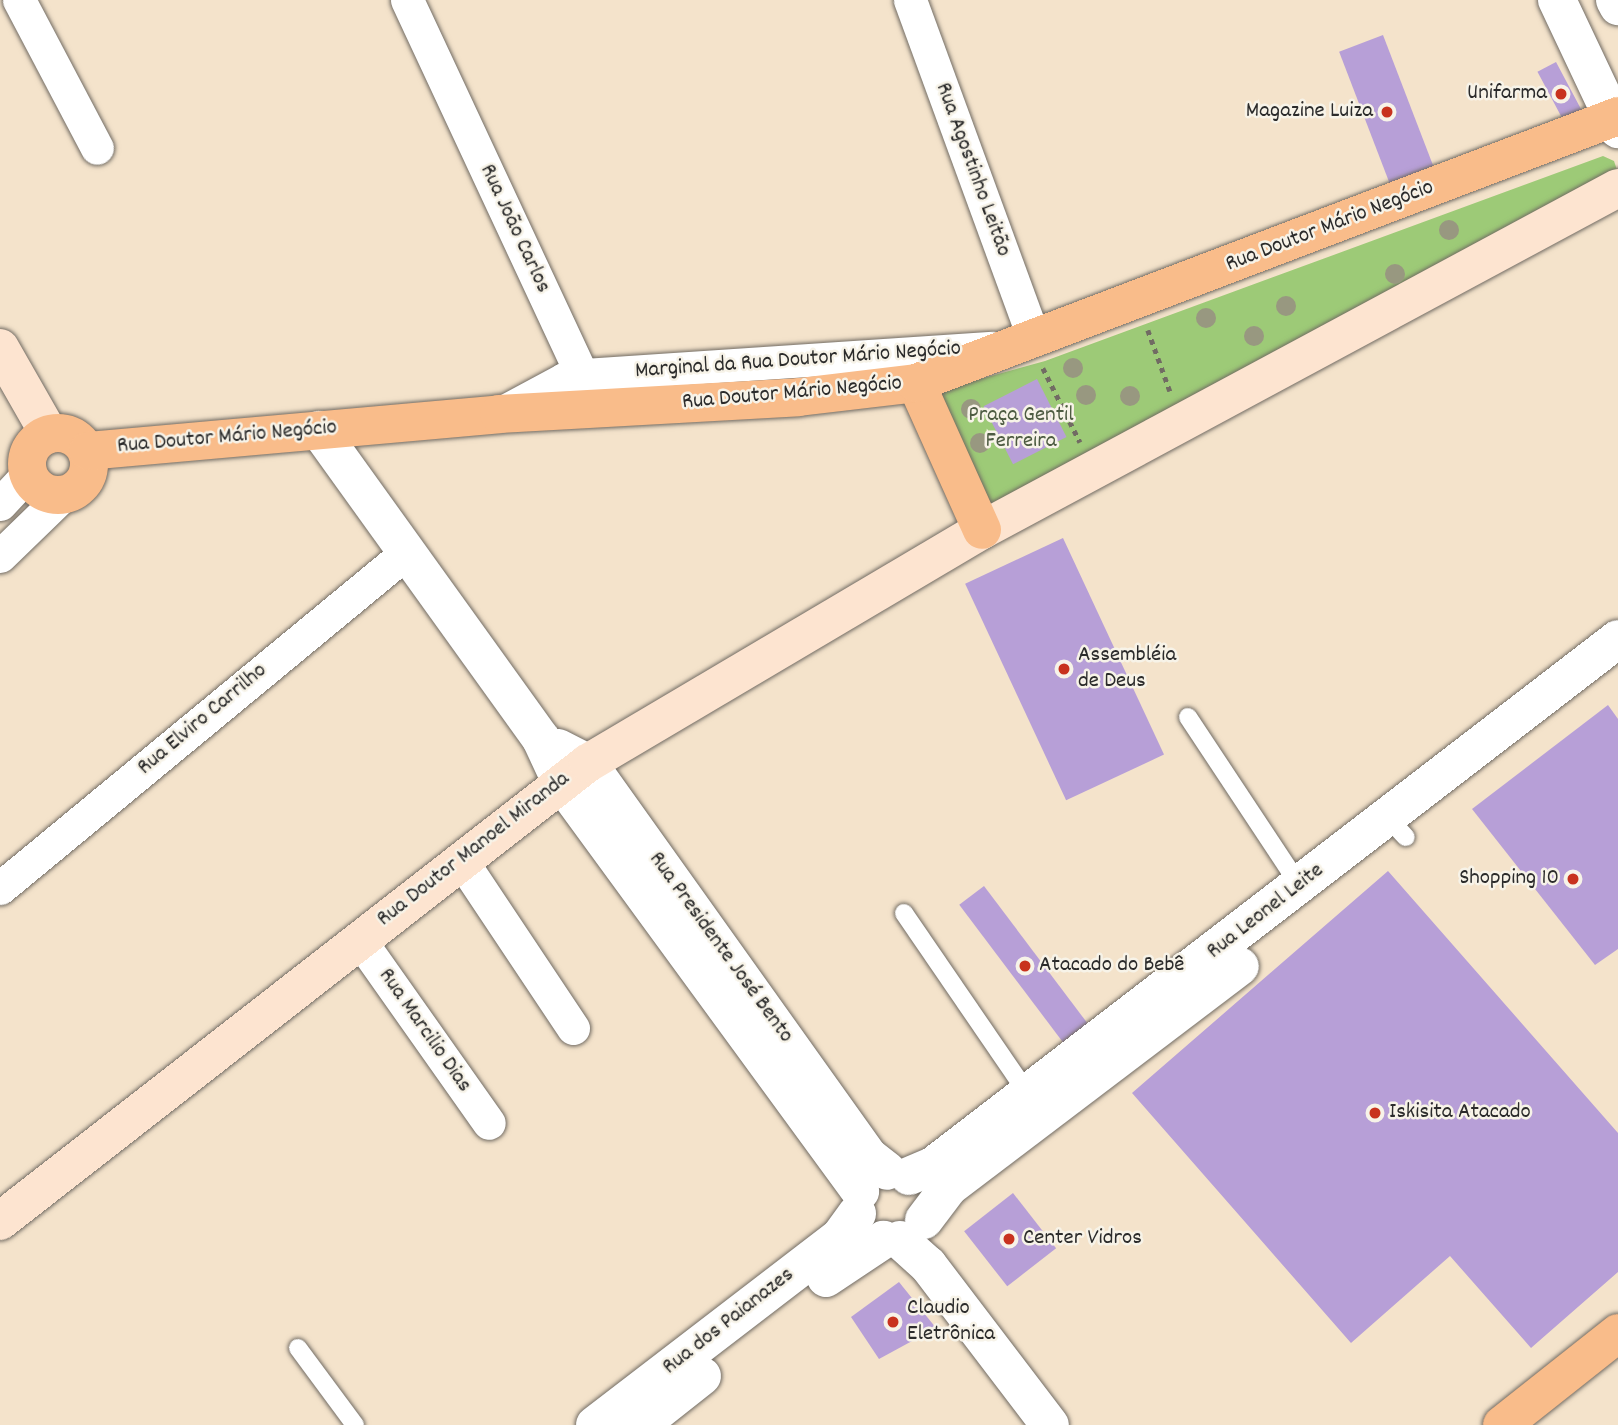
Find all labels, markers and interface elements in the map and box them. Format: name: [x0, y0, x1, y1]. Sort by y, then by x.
street label: Rua Agostinho Leitão: [928, 79, 1016, 261]
place label: Unifarma: [1467, 80, 1547, 108]
marker: Unifarma: [1553, 86, 1569, 102]
place label: Magazine Luiza: [1246, 98, 1373, 126]
marker: Magazine Luiza: [1379, 104, 1395, 120]
street label: Rua João Carlos: [472, 160, 556, 298]
street label: Rua Doutor Mário Negócio: [1222, 175, 1438, 279]
street label: Marginal da Rua Doutor Mário Negócio: [634, 336, 962, 386]
street label: Rua Doutor Mário Negócio: [681, 371, 903, 417]
park label: Praça Gentil Ferreira: [968, 402, 1074, 456]
street label: Rua Doutor Mário Negócio: [116, 415, 338, 461]
place label: Assembléia de Deus: [1078, 642, 1176, 696]
street label: Rua Elviro Carrilho: [133, 658, 273, 782]
marker: Assembléia de Deus: [1056, 661, 1072, 677]
street label: Rua Doutor Manoel Miranda: [372, 766, 576, 934]
street label: Rua Presidente José Bento: [641, 847, 799, 1049]
street label: Rua Leonel Leite: [1202, 858, 1330, 966]
place label: Shopping 10: [1459, 865, 1559, 893]
marker: Shopping 10: [1565, 871, 1581, 887]
place label: Atacado do Bebê: [1039, 952, 1184, 980]
marker: Atacado do Bebê: [1017, 958, 1033, 974]
street label: Rua Marcilio Dias: [371, 964, 477, 1098]
place label: Iskisita Atacado: [1389, 1099, 1531, 1127]
marker: Iskisita Atacado: [1367, 1105, 1383, 1121]
place label: Center Vidros: [1023, 1225, 1142, 1253]
marker: Center Vidros: [1001, 1231, 1017, 1247]
street label: Rua dos Paianazes: [658, 1262, 800, 1382]
place label: Claudio Eletrônica: [907, 1295, 995, 1349]
marker: Claudio Eletrônica: [885, 1314, 901, 1330]

